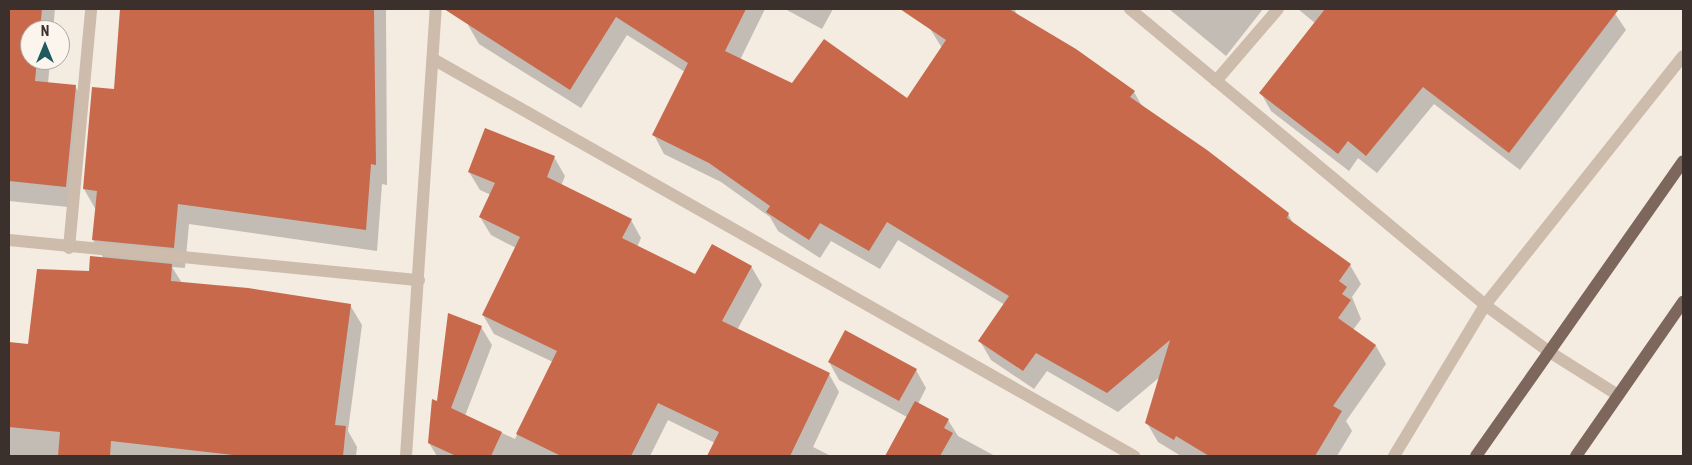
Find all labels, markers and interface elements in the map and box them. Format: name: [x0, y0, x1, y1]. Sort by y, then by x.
north arrow: [20, 20, 70, 70]
text: N: [41, 23, 49, 39]

